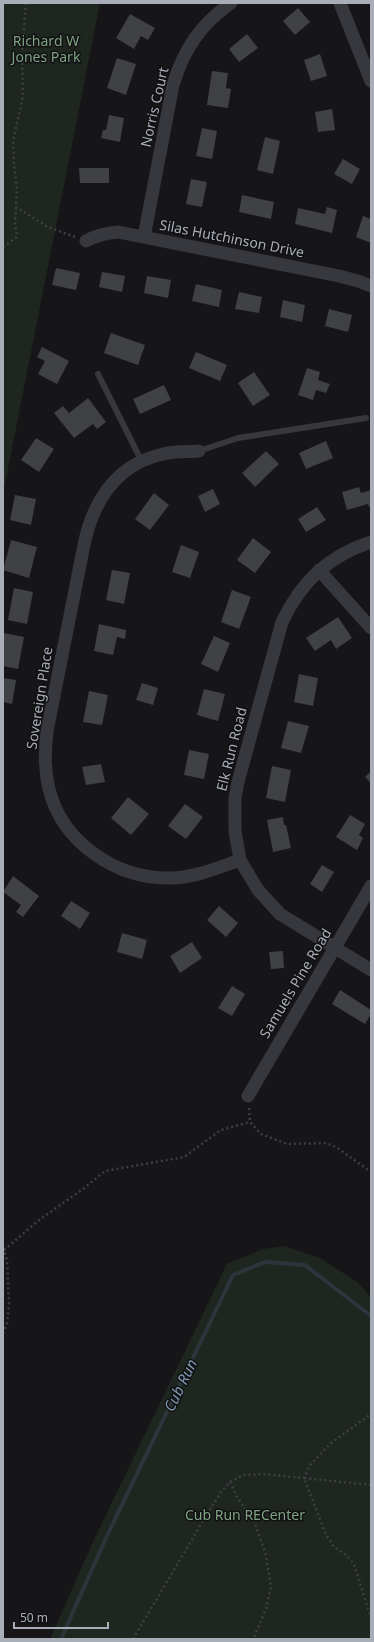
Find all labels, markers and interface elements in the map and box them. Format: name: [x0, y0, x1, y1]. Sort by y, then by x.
park label: Richard W Jones Park: [10, 31, 81, 66]
street label: Norris Court: [136, 65, 172, 149]
street label: Silas Hutchinson Drive: [158, 215, 306, 261]
street label: Sovereign Place: [22, 645, 56, 751]
street label: Elk Run Road: [211, 705, 251, 793]
street label: Samuels Pine Road: [255, 925, 335, 1041]
water label: Cub Run: [159, 1355, 201, 1415]
park label: Cub Run RECenter: [185, 1505, 305, 1524]
scale bar: [14, 1604, 108, 1630]
text: 50 m: [20, 1609, 48, 1626]

